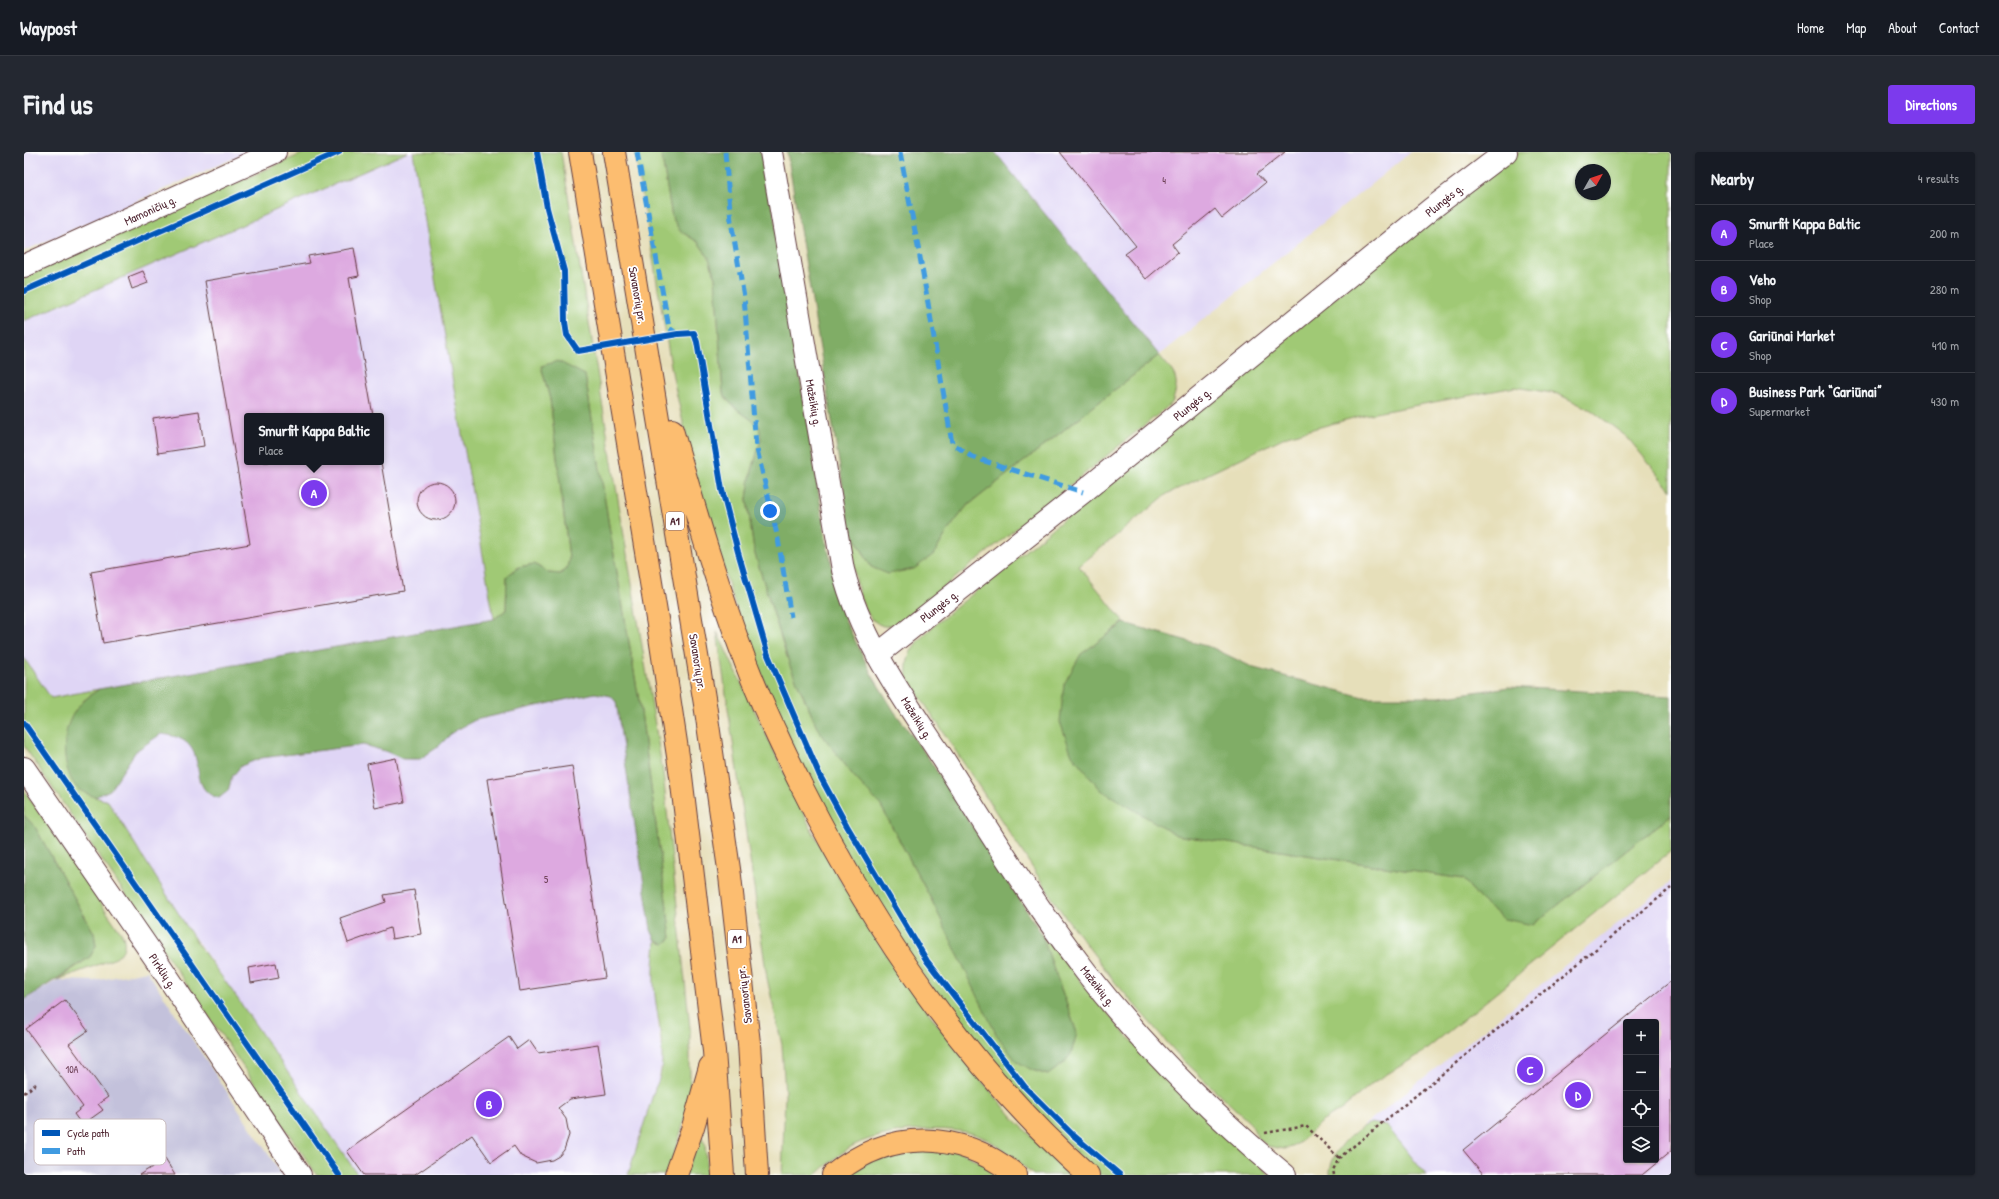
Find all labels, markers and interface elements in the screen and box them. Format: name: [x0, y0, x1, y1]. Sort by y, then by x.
text: Waypost: [20, 15, 77, 41]
text: Home: [1797, 18, 1824, 37]
text: Map: [1846, 18, 1866, 37]
text: About: [1888, 18, 1917, 37]
text: Contact: [1939, 18, 1979, 37]
text: Find us: [24, 85, 93, 123]
button: Directions: [1888, 85, 1975, 124]
north arrow: [1575, 164, 1611, 200]
text: Nearby: [1711, 167, 1754, 190]
text: 4 results: [1918, 169, 1959, 187]
house number: 4: [1162, 174, 1166, 187]
street label: Plungės g.: [1421, 179, 1467, 221]
street label: Mamoničių g.: [121, 191, 179, 229]
text: Smurfit Kappa Baltic: [1749, 213, 1860, 234]
text: A: [1721, 224, 1727, 242]
text: 200 m: [1929, 224, 1959, 242]
text: Place: [1749, 234, 1774, 252]
street label: Savanorių pr.: [625, 265, 651, 325]
text: Veho: [1749, 269, 1776, 290]
text: B: [1721, 280, 1727, 298]
text: 280 m: [1930, 280, 1959, 298]
text: Shop: [1749, 290, 1771, 308]
text: Gariūnai Market: [1749, 325, 1835, 346]
text: C: [1720, 336, 1728, 354]
text: 410 m: [1932, 336, 1959, 354]
text: Shop: [1749, 346, 1771, 364]
street label: Mažeikių g.: [801, 378, 827, 428]
text: Business Park “Gariūnai”: [1749, 381, 1882, 402]
street label: Plungės g.: [1169, 383, 1215, 425]
text: D: [1721, 392, 1727, 410]
text: 430 m: [1931, 392, 1959, 410]
text: Supermarket: [1749, 402, 1810, 420]
popup: [244, 413, 384, 465]
text: Smurfit Kappa Baltic: [258, 420, 370, 441]
text: Place: [258, 441, 283, 459]
pin: A: [301, 478, 327, 508]
your location: [760, 501, 780, 521]
road number: A1: [666, 512, 684, 530]
street label: Plungės g.: [916, 586, 962, 626]
street label: Savanorių pr.: [685, 632, 711, 692]
street label: Mažeikių g.: [897, 693, 937, 743]
house number: 5: [544, 873, 549, 886]
road number: A1: [728, 930, 746, 948]
street label: Pirklių g.: [145, 950, 181, 992]
street label: Mažeikių g.: [1077, 962, 1119, 1010]
street label: Savanorių pr.: [732, 966, 756, 1024]
map controls: [1623, 1019, 1659, 1163]
button: +: [1623, 1019, 1659, 1055]
pin: C: [1517, 1055, 1543, 1085]
button: −: [1623, 1055, 1659, 1091]
house number: 10A: [66, 1063, 79, 1076]
pin: D: [1565, 1080, 1591, 1110]
pin: B: [476, 1089, 502, 1119]
button: locate: [1623, 1091, 1659, 1127]
legend: [34, 1119, 166, 1165]
text: Cycle path: [67, 1126, 110, 1140]
button: layers: [1623, 1127, 1659, 1163]
text: Path: [67, 1144, 85, 1158]

